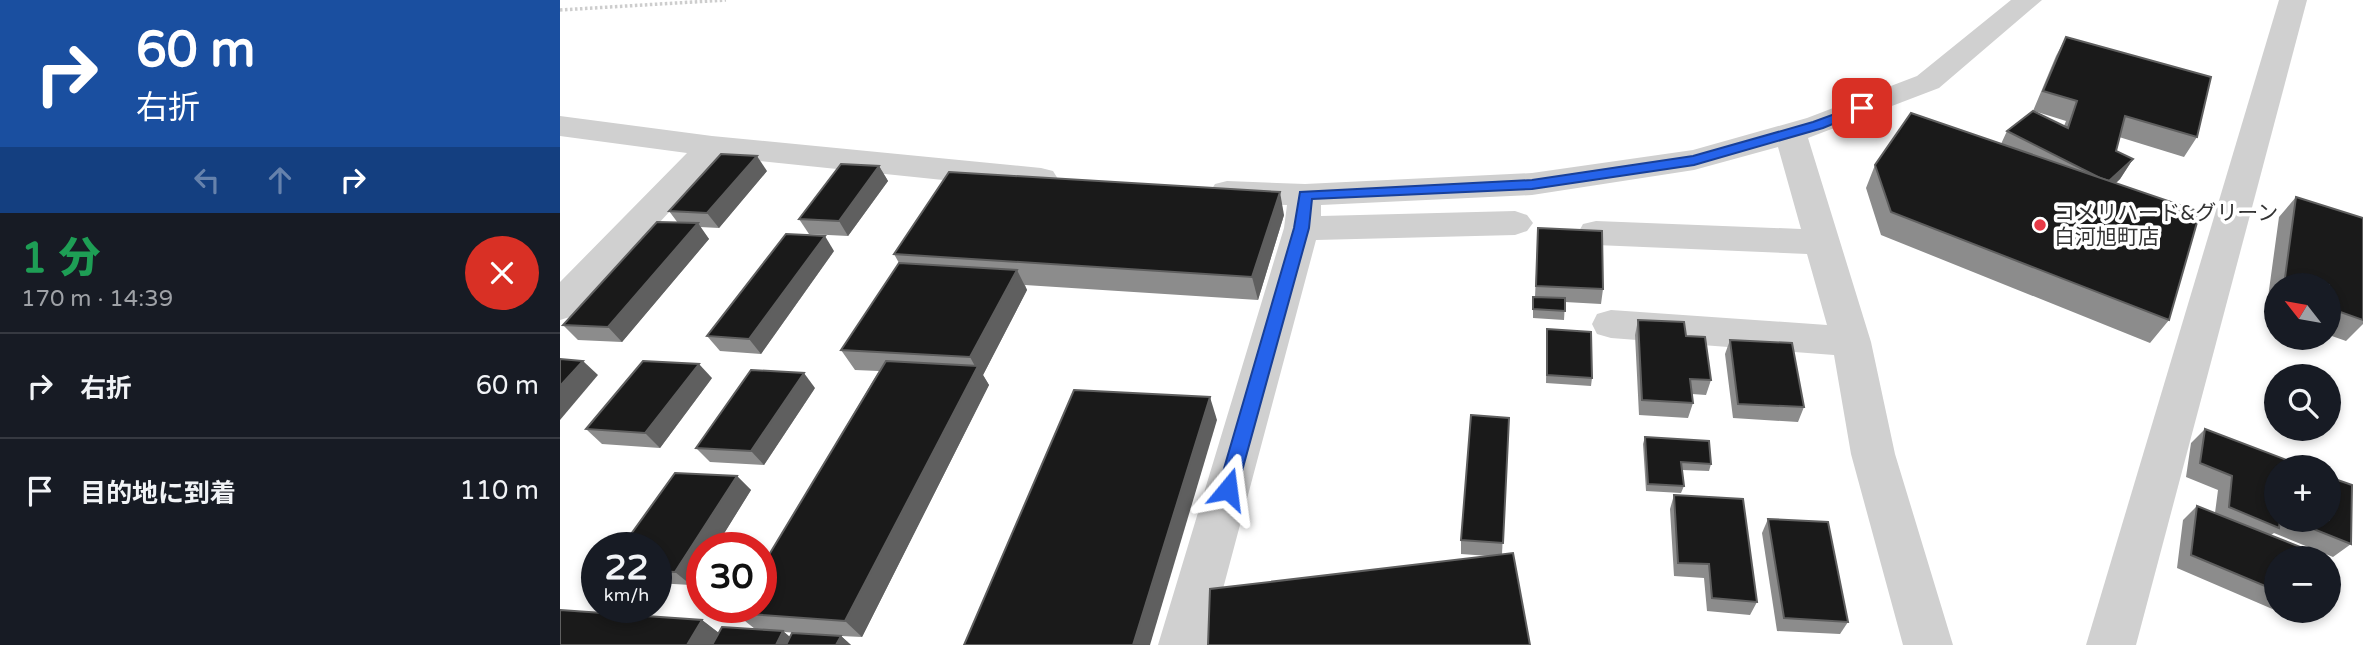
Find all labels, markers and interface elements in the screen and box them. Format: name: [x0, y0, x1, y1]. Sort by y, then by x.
text: 60 m: [136, 21, 255, 80]
icon: right: [21, 28, 112, 119]
pin: [1832, 78, 1892, 138]
text: 右折: [136, 89, 200, 127]
icon: arrive: [1843, 89, 1881, 127]
icon: left: [188, 161, 226, 199]
icon: ahead: [261, 161, 299, 199]
icon: right: [334, 161, 372, 199]
place label: コメリハード&グリーン 白河旭町店: [2054, 201, 2278, 250]
marker: コメリハード&グリーン 白河旭町店: [2032, 217, 2048, 233]
text: 1 分: [21, 233, 100, 284]
button: close: [465, 236, 539, 310]
north arrow: [2264, 273, 2342, 350]
map controls: [2264, 273, 2341, 623]
text: 170 m · 14:39: [21, 285, 173, 313]
button: search: [2264, 364, 2341, 441]
icon: right: [21, 367, 59, 405]
text: 60 m: [476, 370, 539, 401]
text: 右折: [80, 373, 132, 404]
position arrow: [1191, 452, 1265, 526]
button: +: [2264, 455, 2341, 532]
icon: arrive: [21, 472, 59, 510]
text: 110 m: [459, 475, 539, 506]
text: 目的地に到着: [80, 478, 236, 509]
speed limit sign: 30: [686, 532, 777, 623]
button: −: [2264, 546, 2341, 623]
text: 22: [605, 547, 648, 589]
text: km/h: [604, 584, 649, 606]

